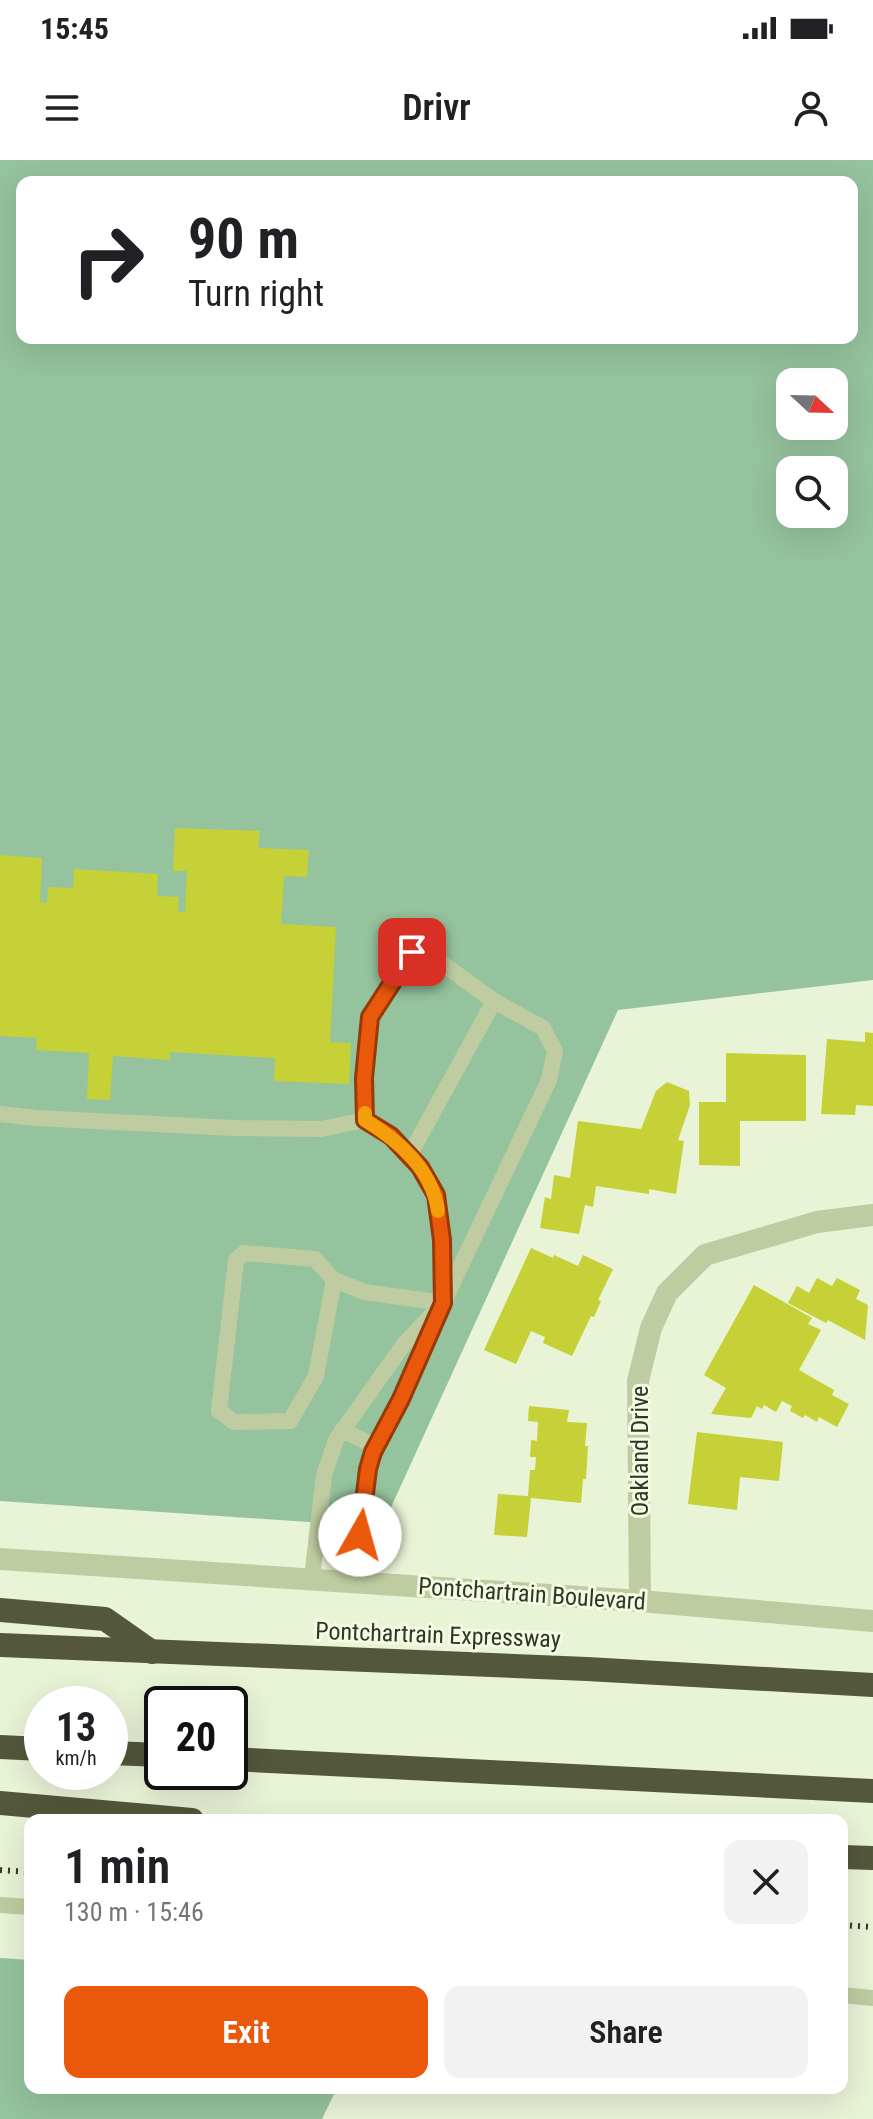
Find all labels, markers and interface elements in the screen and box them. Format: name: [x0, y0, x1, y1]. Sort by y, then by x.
text: 15:45: [40, 11, 109, 46]
icon: menu: [40, 86, 84, 130]
icon: person: [789, 86, 833, 130]
text: Drivr: [402, 87, 471, 129]
text: 90 m: [188, 206, 299, 272]
icon: right: [56, 208, 160, 312]
text: Turn right: [188, 273, 324, 315]
north arrow: [776, 368, 848, 440]
map controls: [776, 368, 848, 528]
button: search: [776, 456, 848, 528]
pin: [378, 918, 446, 986]
icon: arrive: [390, 930, 434, 974]
street label: Oakland Drive: [626, 1386, 654, 1516]
position arrow: [318, 1493, 402, 1577]
street label: Pontchartrain Boulevard: [417, 1572, 647, 1616]
street label: Pontchartrain Expressway: [315, 1617, 561, 1653]
speed limit sign: 20: [144, 1686, 248, 1790]
text: 13: [56, 1704, 96, 1751]
text: km/h: [55, 1746, 97, 1770]
text: 1 min: [64, 1838, 170, 1895]
button: close: [724, 1840, 808, 1924]
text: 130 m · 15:46: [64, 1897, 204, 1927]
button: Exit: [64, 1986, 428, 2078]
button: Share: [444, 1986, 808, 2078]

